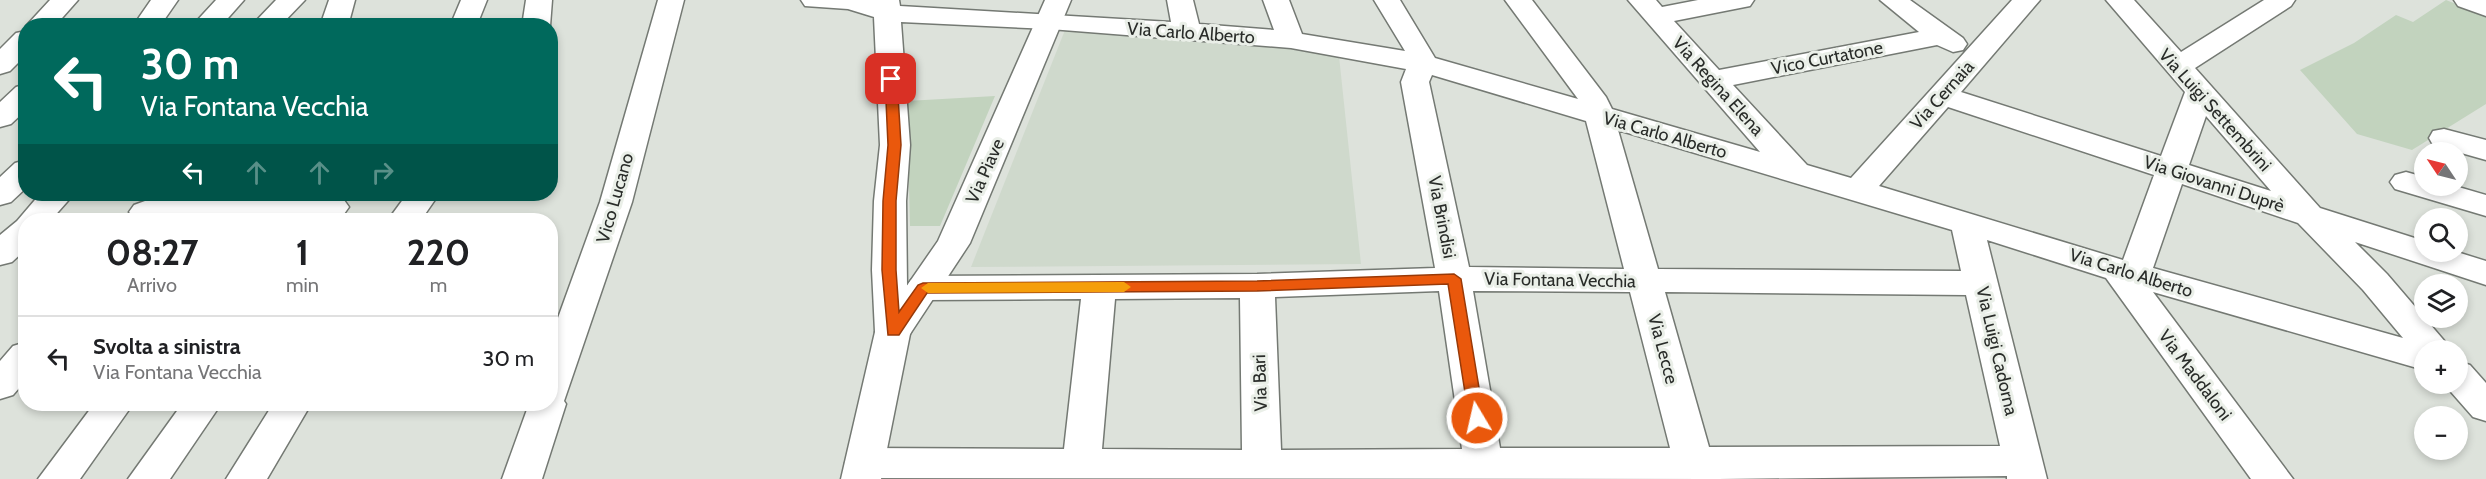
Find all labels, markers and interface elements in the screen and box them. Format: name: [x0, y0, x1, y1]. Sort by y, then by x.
street label: Via Carlo Alberto: [1126, 18, 1256, 48]
street label: Via Regina Elena: [1668, 32, 1769, 140]
street label: Vico Curtatone: [1769, 36, 1885, 80]
text: 30 m: [141, 38, 239, 90]
icon: left: [42, 42, 120, 120]
street label: Via Luigi Settembrini: [2154, 44, 2276, 176]
pin: [865, 53, 916, 104]
street label: Via Cernaia: [1905, 56, 1979, 134]
icon: arrive: [874, 62, 907, 95]
text: Via Fontana Vecchia: [141, 90, 369, 123]
street label: Via Carlo Alberto: [1601, 107, 1730, 163]
street label: Via Piave: [961, 135, 1009, 207]
north arrow: [2414, 142, 2468, 196]
map controls: [2414, 142, 2468, 460]
street label: Vico Lucano: [592, 150, 638, 246]
street label: Via Giovanni Duprè: [2141, 151, 2287, 217]
icon: left: [177, 156, 210, 189]
icon: ahead: [240, 156, 273, 189]
icon: ahead: [303, 156, 336, 189]
icon: right: [366, 156, 399, 189]
street label: Via Brindisi: [1423, 174, 1461, 260]
button: search: [2414, 208, 2468, 262]
text: 08:27: [106, 230, 198, 274]
text: 1: [296, 230, 309, 274]
text: 220: [407, 230, 470, 274]
street label: Via Carlo Alberto: [2067, 244, 2195, 302]
street label: Via Fontana Vecchia: [1484, 268, 1636, 292]
text: Arrivo: [127, 273, 177, 297]
text: min: [286, 273, 319, 297]
text: m: [430, 273, 447, 297]
button: layers: [2414, 274, 2468, 328]
street label: Via Luigi Cadorna: [1971, 284, 2023, 418]
street label: Via Lecce: [1643, 312, 1683, 386]
street label: Via Maddaloni: [2154, 325, 2236, 425]
text: Svolta a sinistra: [93, 333, 241, 360]
button: +: [2414, 340, 2468, 394]
icon: left: [42, 342, 75, 375]
text: 30 m: [482, 345, 534, 372]
street label: Via Bari: [1248, 354, 1272, 412]
text: Via Fontana Vecchia: [93, 360, 262, 384]
position arrow: [1445, 386, 1509, 450]
button: −: [2414, 406, 2468, 460]

